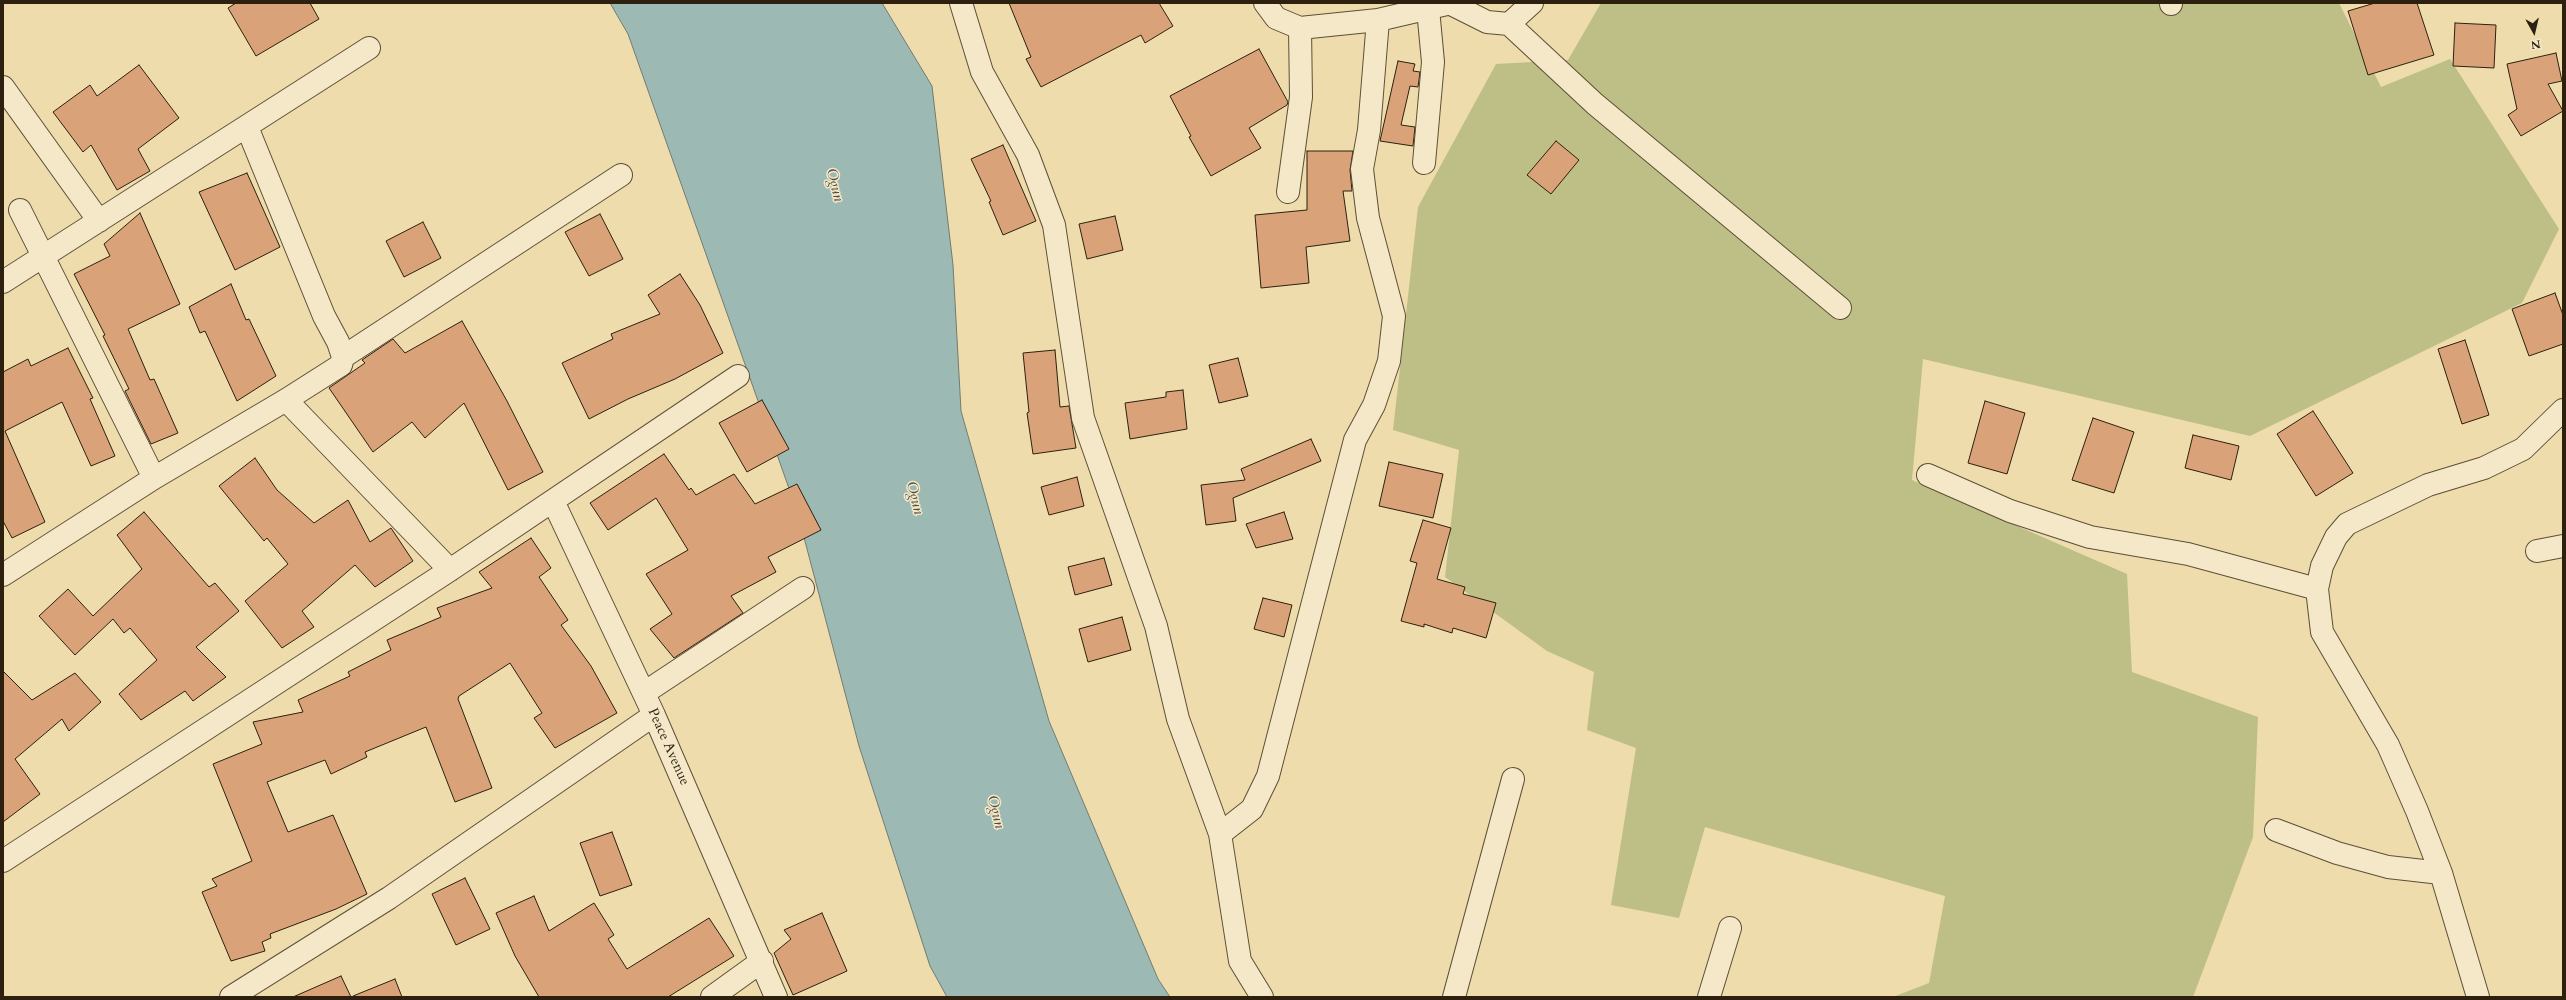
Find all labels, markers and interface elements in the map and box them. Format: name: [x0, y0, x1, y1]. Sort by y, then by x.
north arrow: [2514, 12, 2554, 52]
text: N: [2530, 36, 2542, 52]
water label: Ogun: [821, 167, 847, 203]
water label: Ogun: [901, 480, 927, 516]
street label: Peace Avenue: [644, 706, 692, 788]
water label: Ogun: [982, 794, 1008, 830]

